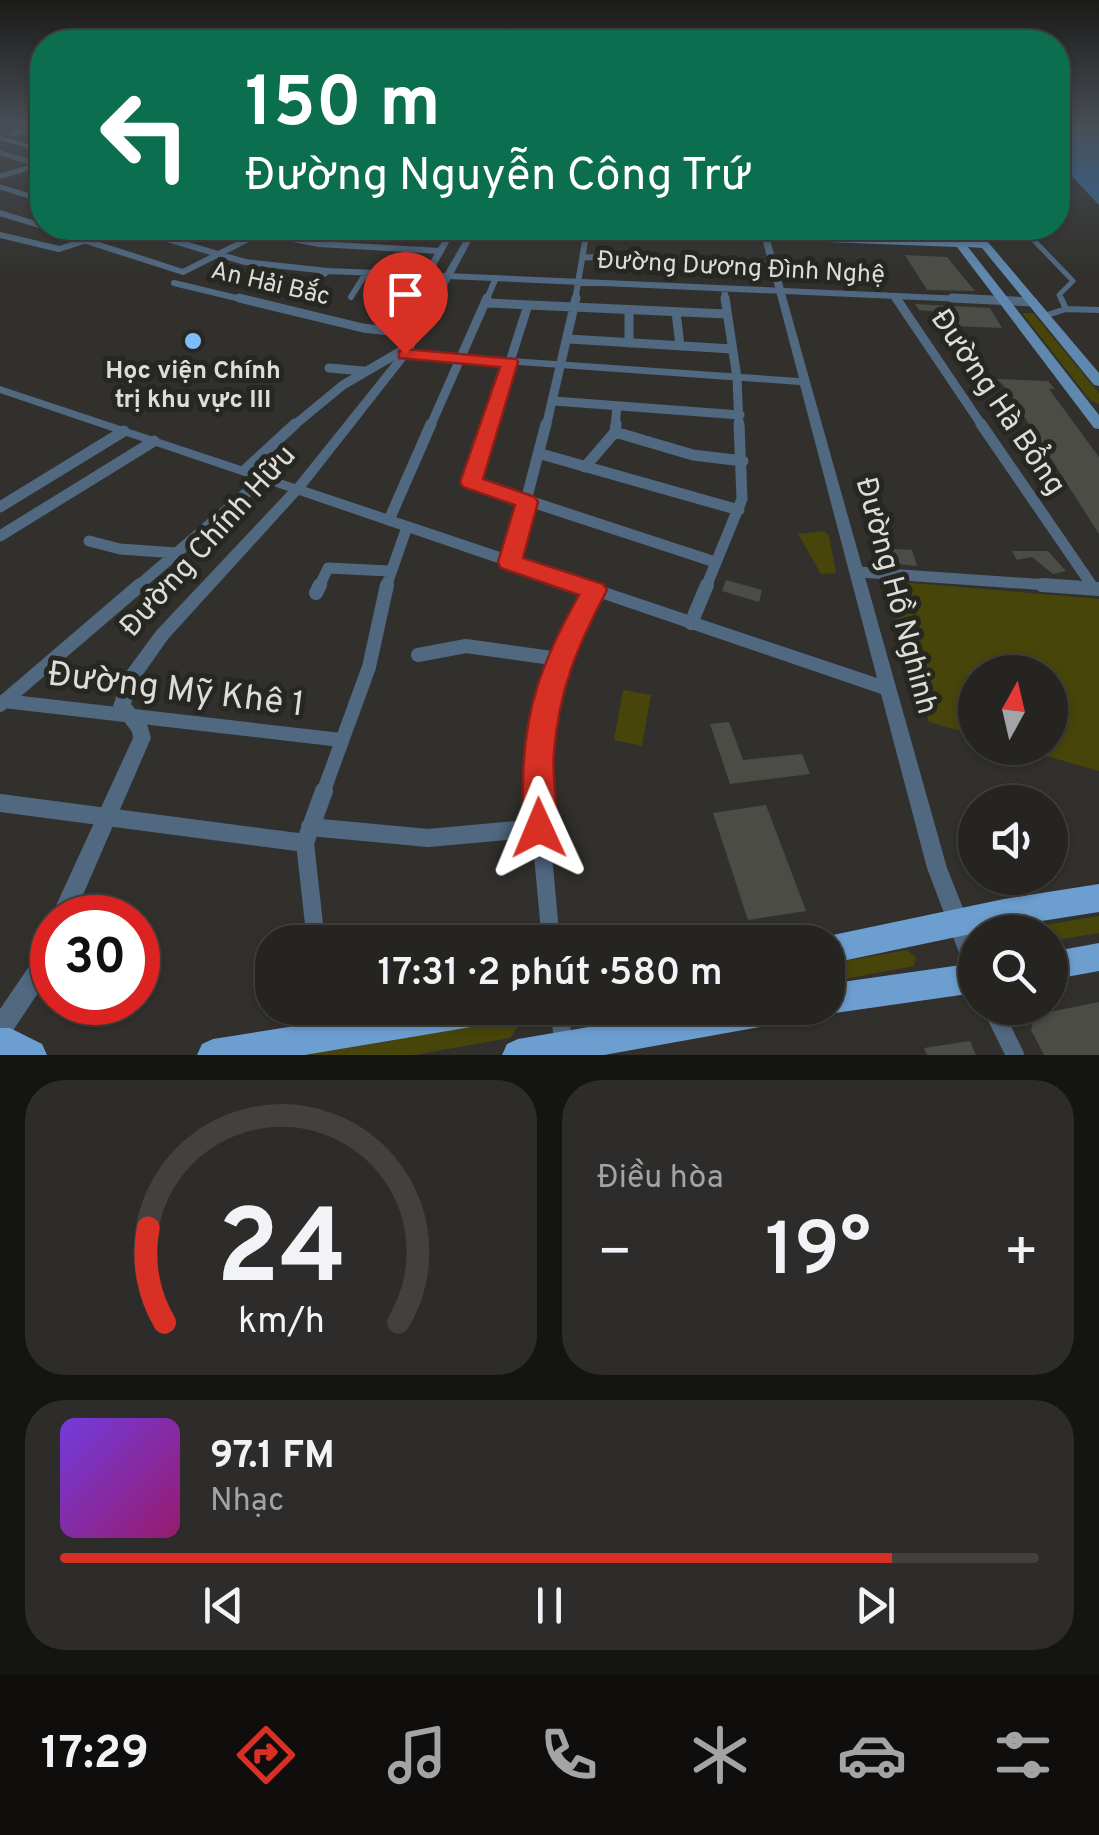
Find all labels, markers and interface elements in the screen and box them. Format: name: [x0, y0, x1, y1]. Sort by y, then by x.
text: 150 m: [245, 62, 440, 151]
icon: left: [80, 70, 210, 200]
text: Đường Nguyễn Công Trứ: [245, 149, 751, 206]
street label: Đường Dương Đình Nghệ: [596, 245, 886, 293]
pin: [363, 252, 448, 355]
street label: An Hải Bắc: [207, 255, 333, 314]
icon: arrive: [378, 267, 433, 322]
street label: Đường Hà Bổng: [921, 301, 1076, 503]
marker: Học viện Chính trị khu vực III: [182, 330, 204, 352]
place label: Học viện Chính trị khu vực III: [105, 356, 281, 417]
street label: Đường Chính Hữu: [113, 438, 305, 646]
street label: Đường Hồ Nghinh: [846, 473, 945, 719]
street label: Đường Mỹ Khê 1: [45, 653, 307, 729]
north arrow: [958, 655, 1068, 765]
map controls: [958, 655, 1068, 1025]
position arrow: [487, 776, 591, 880]
button: sound: [958, 785, 1068, 895]
speed limit sign: 30: [30, 895, 160, 1025]
button: search: [958, 915, 1068, 1025]
text: 17:31 · 2 phút · 580 m: [377, 950, 723, 999]
text: Điều hòa: [597, 1159, 724, 1199]
text: 24: [216, 1188, 346, 1320]
text: 19°: [765, 1207, 871, 1302]
text: −: [597, 1220, 632, 1290]
text: +: [1004, 1220, 1039, 1290]
text: km/h: [238, 1300, 324, 1346]
text: 97.1 FM: [210, 1433, 335, 1482]
text: Nhạc: [210, 1482, 284, 1522]
icon: previous: [196, 1578, 251, 1633]
icon: pause: [522, 1578, 577, 1633]
icon: next: [848, 1578, 903, 1633]
icon: directions: [231, 1720, 301, 1790]
icon: music: [382, 1720, 452, 1790]
icon: phone: [534, 1720, 604, 1790]
icon: climate: [685, 1720, 755, 1790]
icon: car: [837, 1720, 907, 1790]
icon: filters: [988, 1720, 1058, 1790]
text: 17:29: [41, 1727, 149, 1784]

